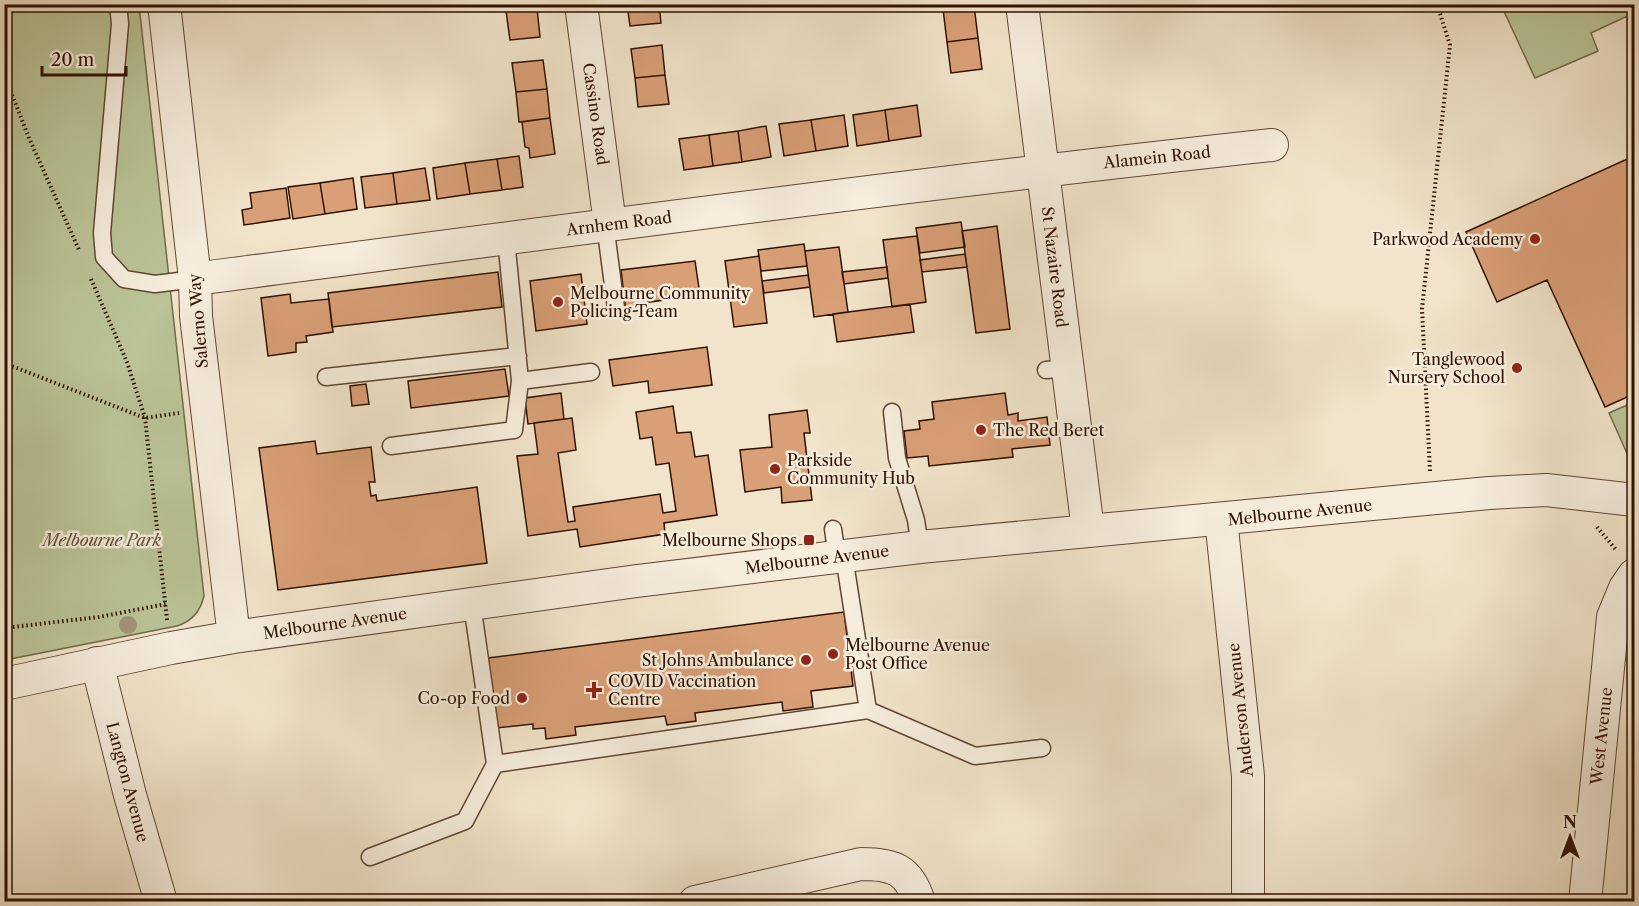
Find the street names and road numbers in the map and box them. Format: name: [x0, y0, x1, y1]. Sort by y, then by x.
street label: Cassino Road: [579, 61, 613, 167]
street label: Alamein Road: [1101, 141, 1212, 173]
street label: St Nazaire Road: [1038, 205, 1072, 329]
street label: Arnhem Road: [564, 207, 673, 240]
street label: Salerno Way: [184, 272, 212, 369]
street label: Melbourne Avenue: [1227, 494, 1373, 530]
street label: Melbourne Avenue: [744, 540, 890, 578]
street label: Melbourne Avenue: [262, 603, 408, 643]
street label: Anderson Avenue: [1223, 642, 1257, 779]
street label: West Avenue: [1586, 686, 1616, 787]
street label: Langton Avenue: [102, 720, 154, 844]

